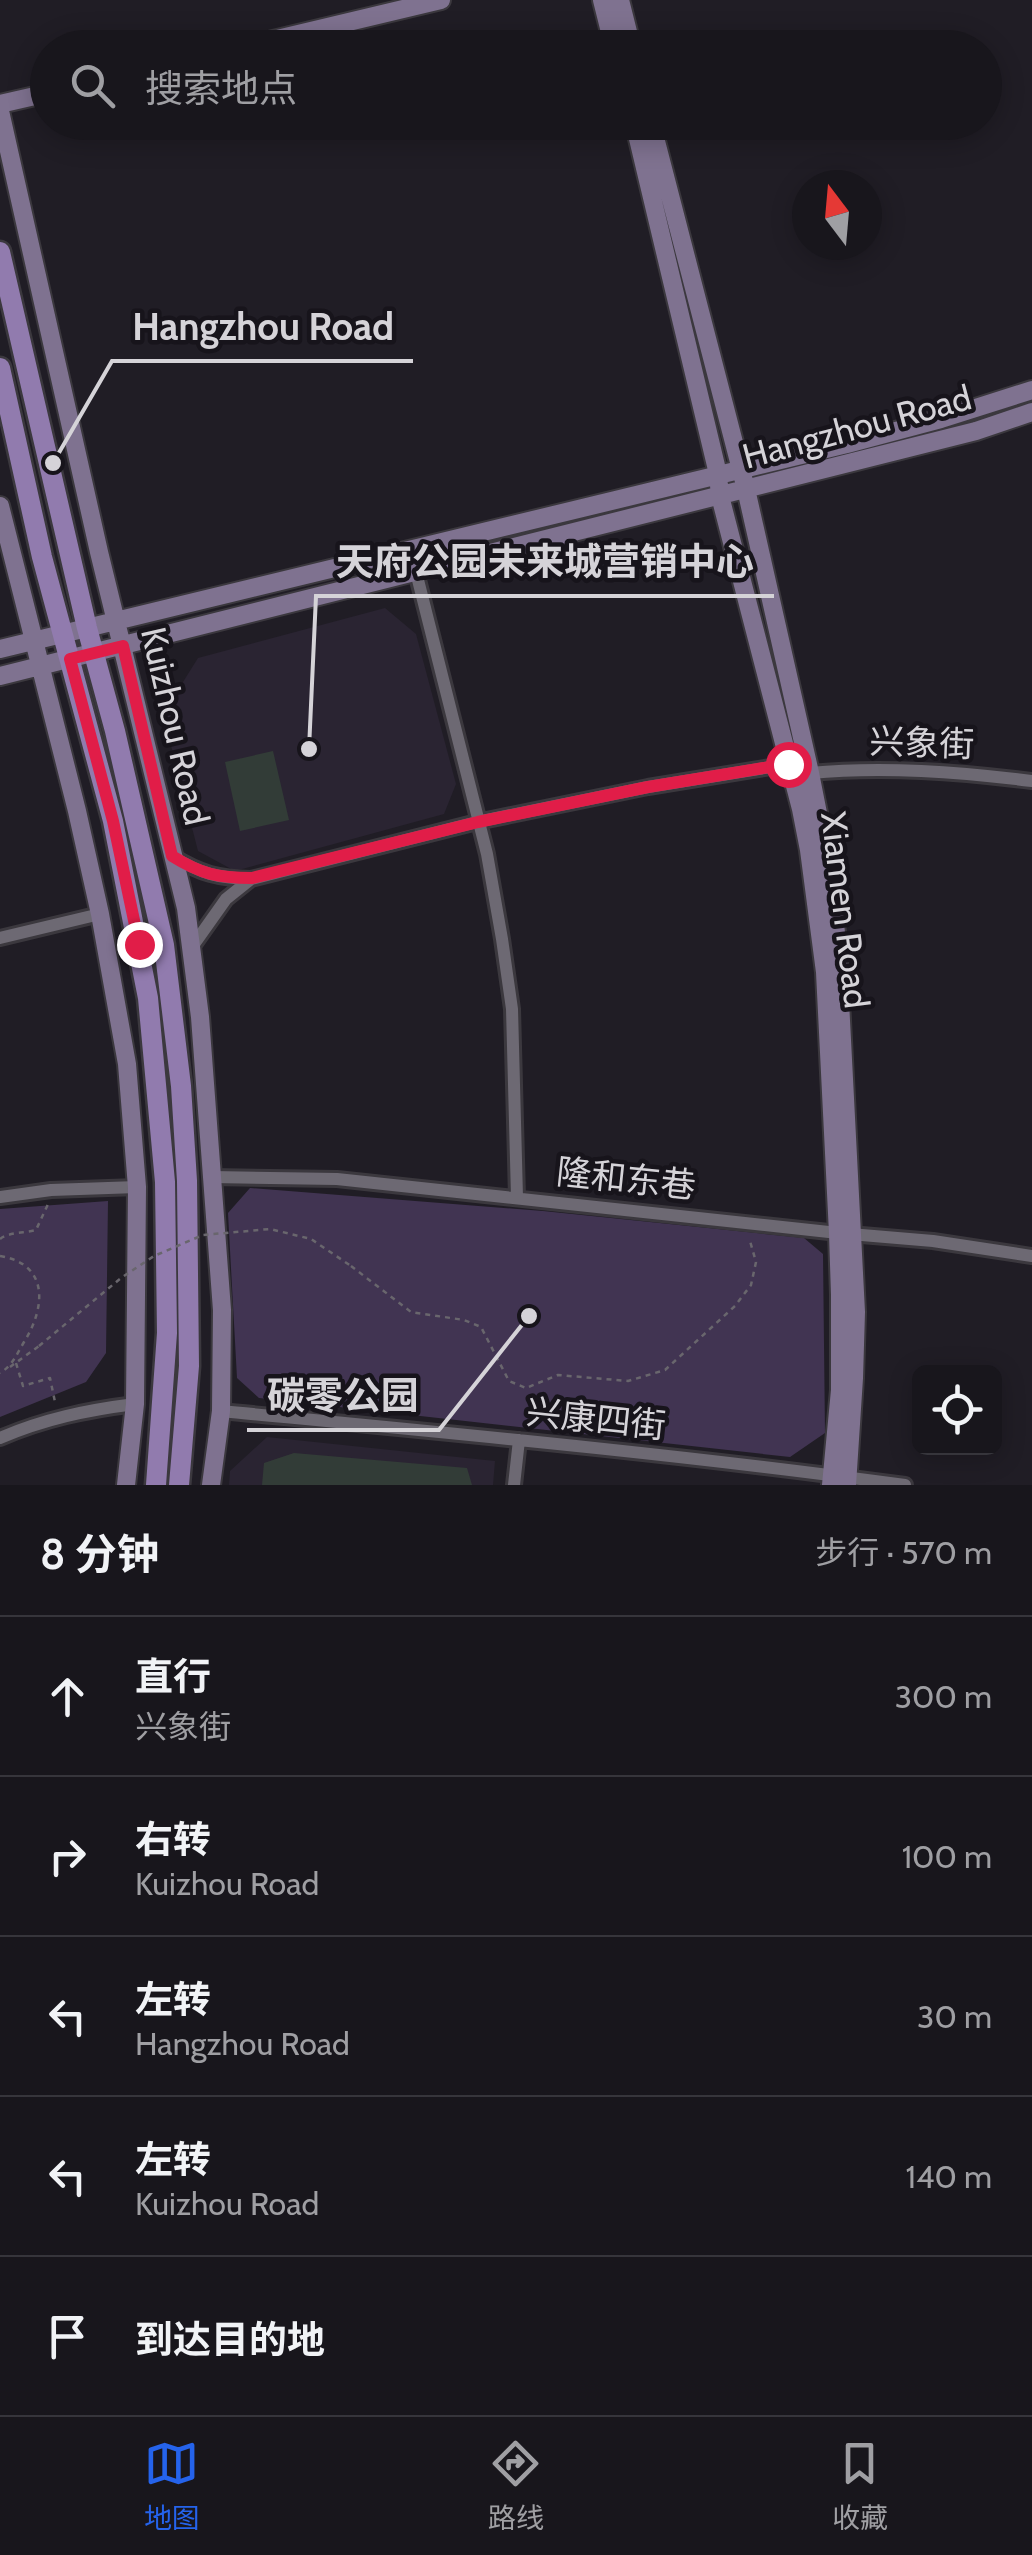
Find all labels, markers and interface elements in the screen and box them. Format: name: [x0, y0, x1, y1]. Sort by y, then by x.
search box: [30, 30, 1002, 140]
icon: search: [65, 58, 120, 113]
text: 搜索地点: [145, 65, 297, 112]
north arrow: [792, 170, 882, 260]
callout: Hangzhou Road: [112, 293, 413, 361]
text: Hangzhou Road: [132, 303, 394, 350]
street label: Hangzhou Road: [738, 375, 976, 478]
callout: 天府公园未来城营销中心: [316, 528, 774, 596]
text: 天府公园未来城营销中心: [336, 538, 754, 585]
street label: Kuizhou Road: [132, 623, 219, 829]
street label: 兴象街: [869, 719, 975, 766]
route start: [766, 742, 812, 788]
street label: Xiamen Road: [812, 809, 879, 1011]
route end: [117, 922, 163, 968]
street label: 隆和东巷: [554, 1150, 698, 1207]
callout: 碳零公园: [247, 1362, 439, 1430]
map controls: [912, 1365, 1002, 1455]
button: locate: [912, 1365, 1002, 1455]
text: 碳零公园: [267, 1372, 419, 1419]
street label: 兴康四街: [524, 1390, 668, 1447]
text: 8 分钟: [40, 1528, 159, 1580]
text: 步行 · 570 m: [815, 1533, 992, 1572]
text: 直行: [135, 1653, 211, 1700]
icon: ahead: [40, 1669, 95, 1724]
text: 300 m: [895, 1677, 992, 1716]
text: 兴象街: [135, 1707, 231, 1746]
text: 右转: [135, 1816, 211, 1863]
icon: right: [40, 1829, 95, 1884]
text: 100 m: [902, 1837, 992, 1876]
text: Kuizhou Road: [135, 1864, 319, 1903]
text: 左转: [135, 1976, 211, 2023]
icon: left: [40, 1989, 95, 2044]
text: 30 m: [917, 1997, 992, 2036]
text: Hangzhou Road: [135, 2024, 350, 2063]
text: 左转: [135, 2136, 211, 2183]
icon: left: [40, 2149, 95, 2204]
text: 140 m: [905, 2157, 992, 2196]
text: Kuizhou Road: [135, 2184, 319, 2223]
icon: arrive: [40, 2309, 95, 2364]
text: 到达目的地: [135, 2316, 325, 2363]
tab: 地图: [144, 2436, 200, 2536]
tab: 路线: [488, 2436, 544, 2536]
tab: 收藏: [832, 2436, 888, 2536]

